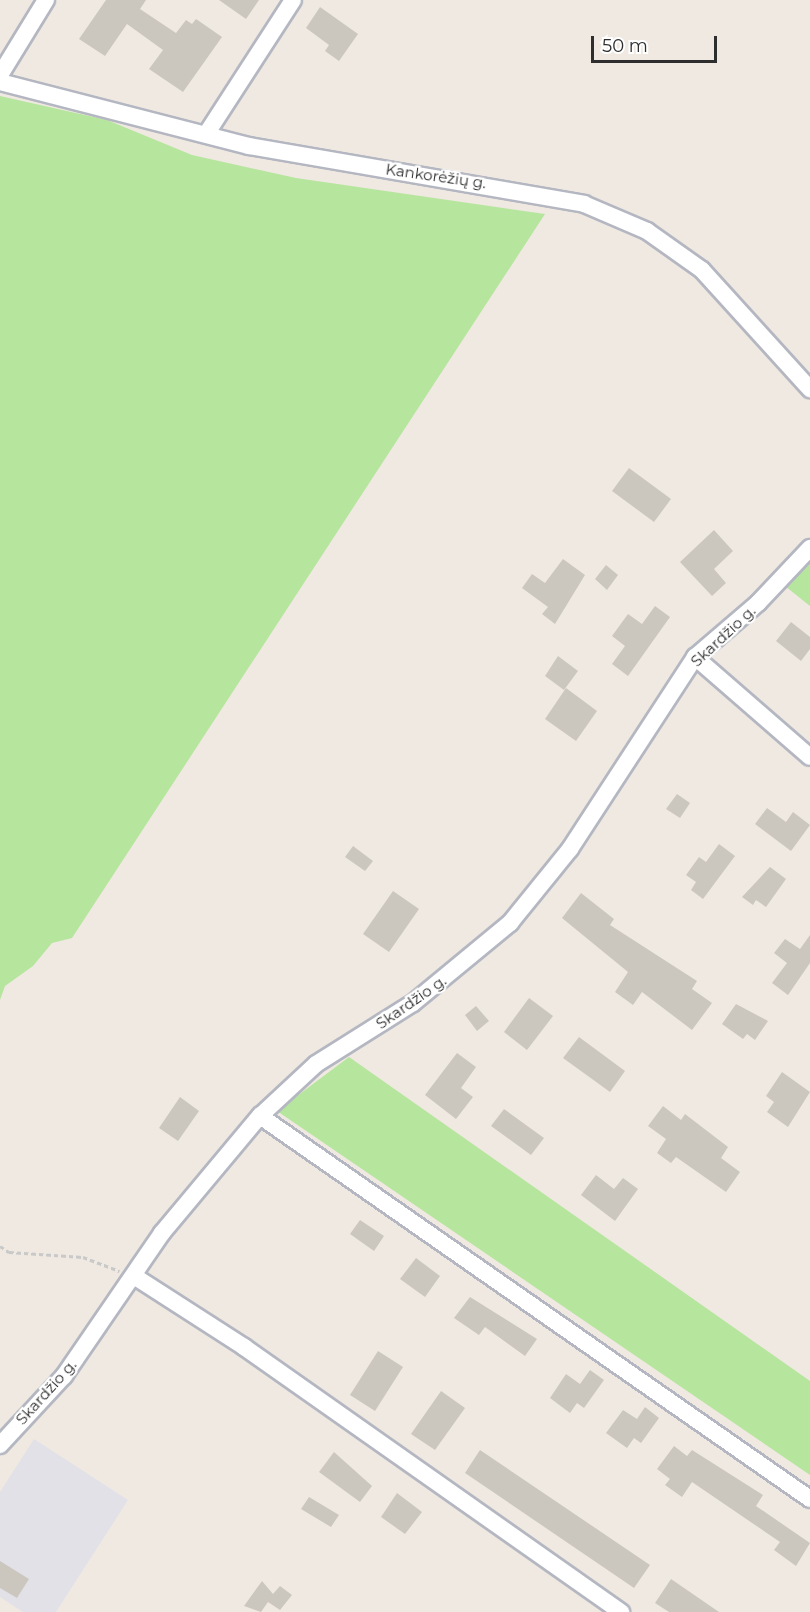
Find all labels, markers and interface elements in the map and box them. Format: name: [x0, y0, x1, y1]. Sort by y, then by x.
scale bar: [594, 24, 720, 62]
text: 50 m: [602, 35, 648, 57]
street label: Kankorėžių g.: [385, 160, 487, 192]
street label: Skardžio g.: [687, 602, 759, 670]
street label: Skardžio g.: [373, 971, 449, 1033]
street label: Skardžio g.: [12, 1356, 80, 1428]

